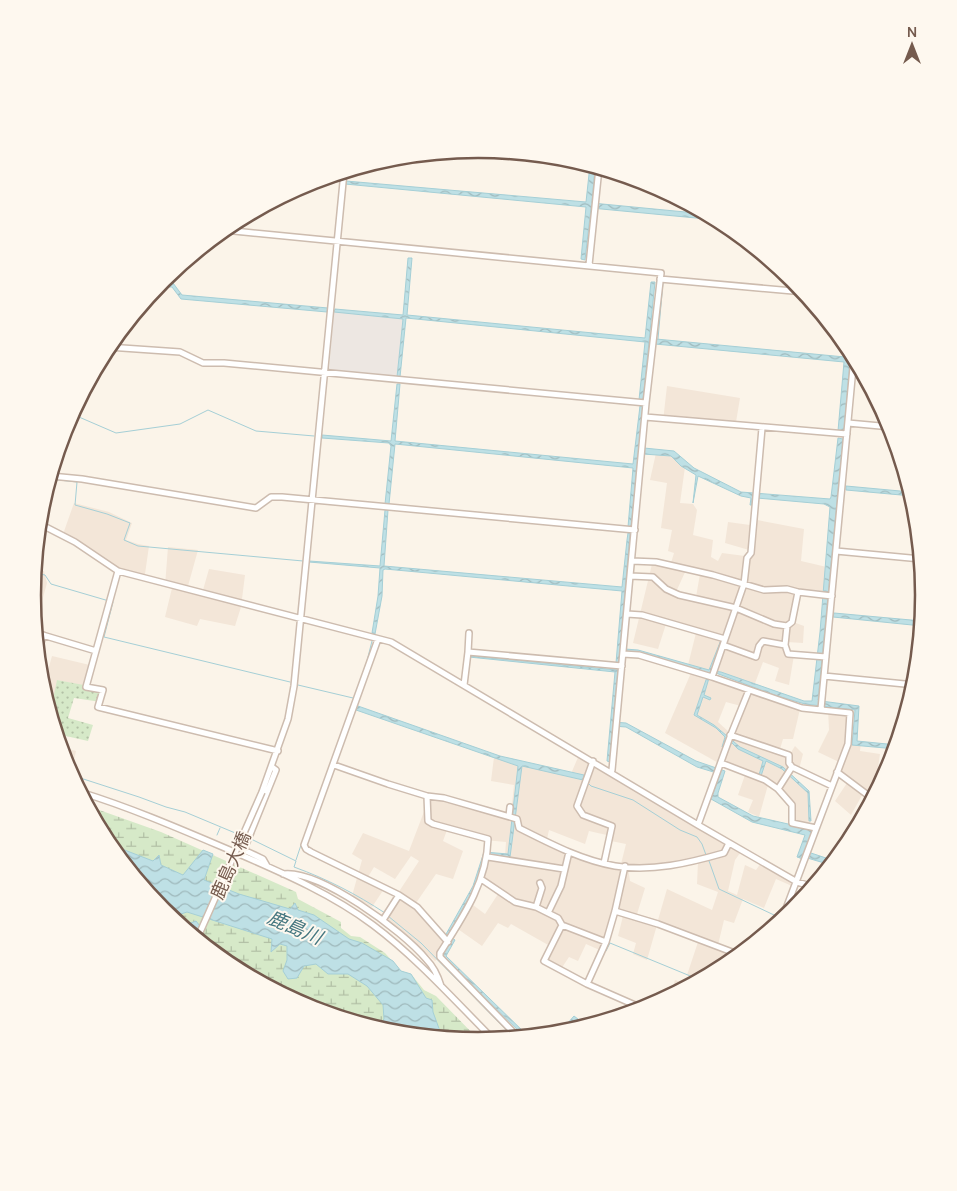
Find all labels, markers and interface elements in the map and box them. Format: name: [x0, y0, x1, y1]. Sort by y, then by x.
north arrow: [887, 20, 937, 70]
text: N: [907, 22, 917, 41]
street label: 鹿島大橋: [204, 827, 256, 903]
water label: 鹿島川: [264, 904, 328, 951]

